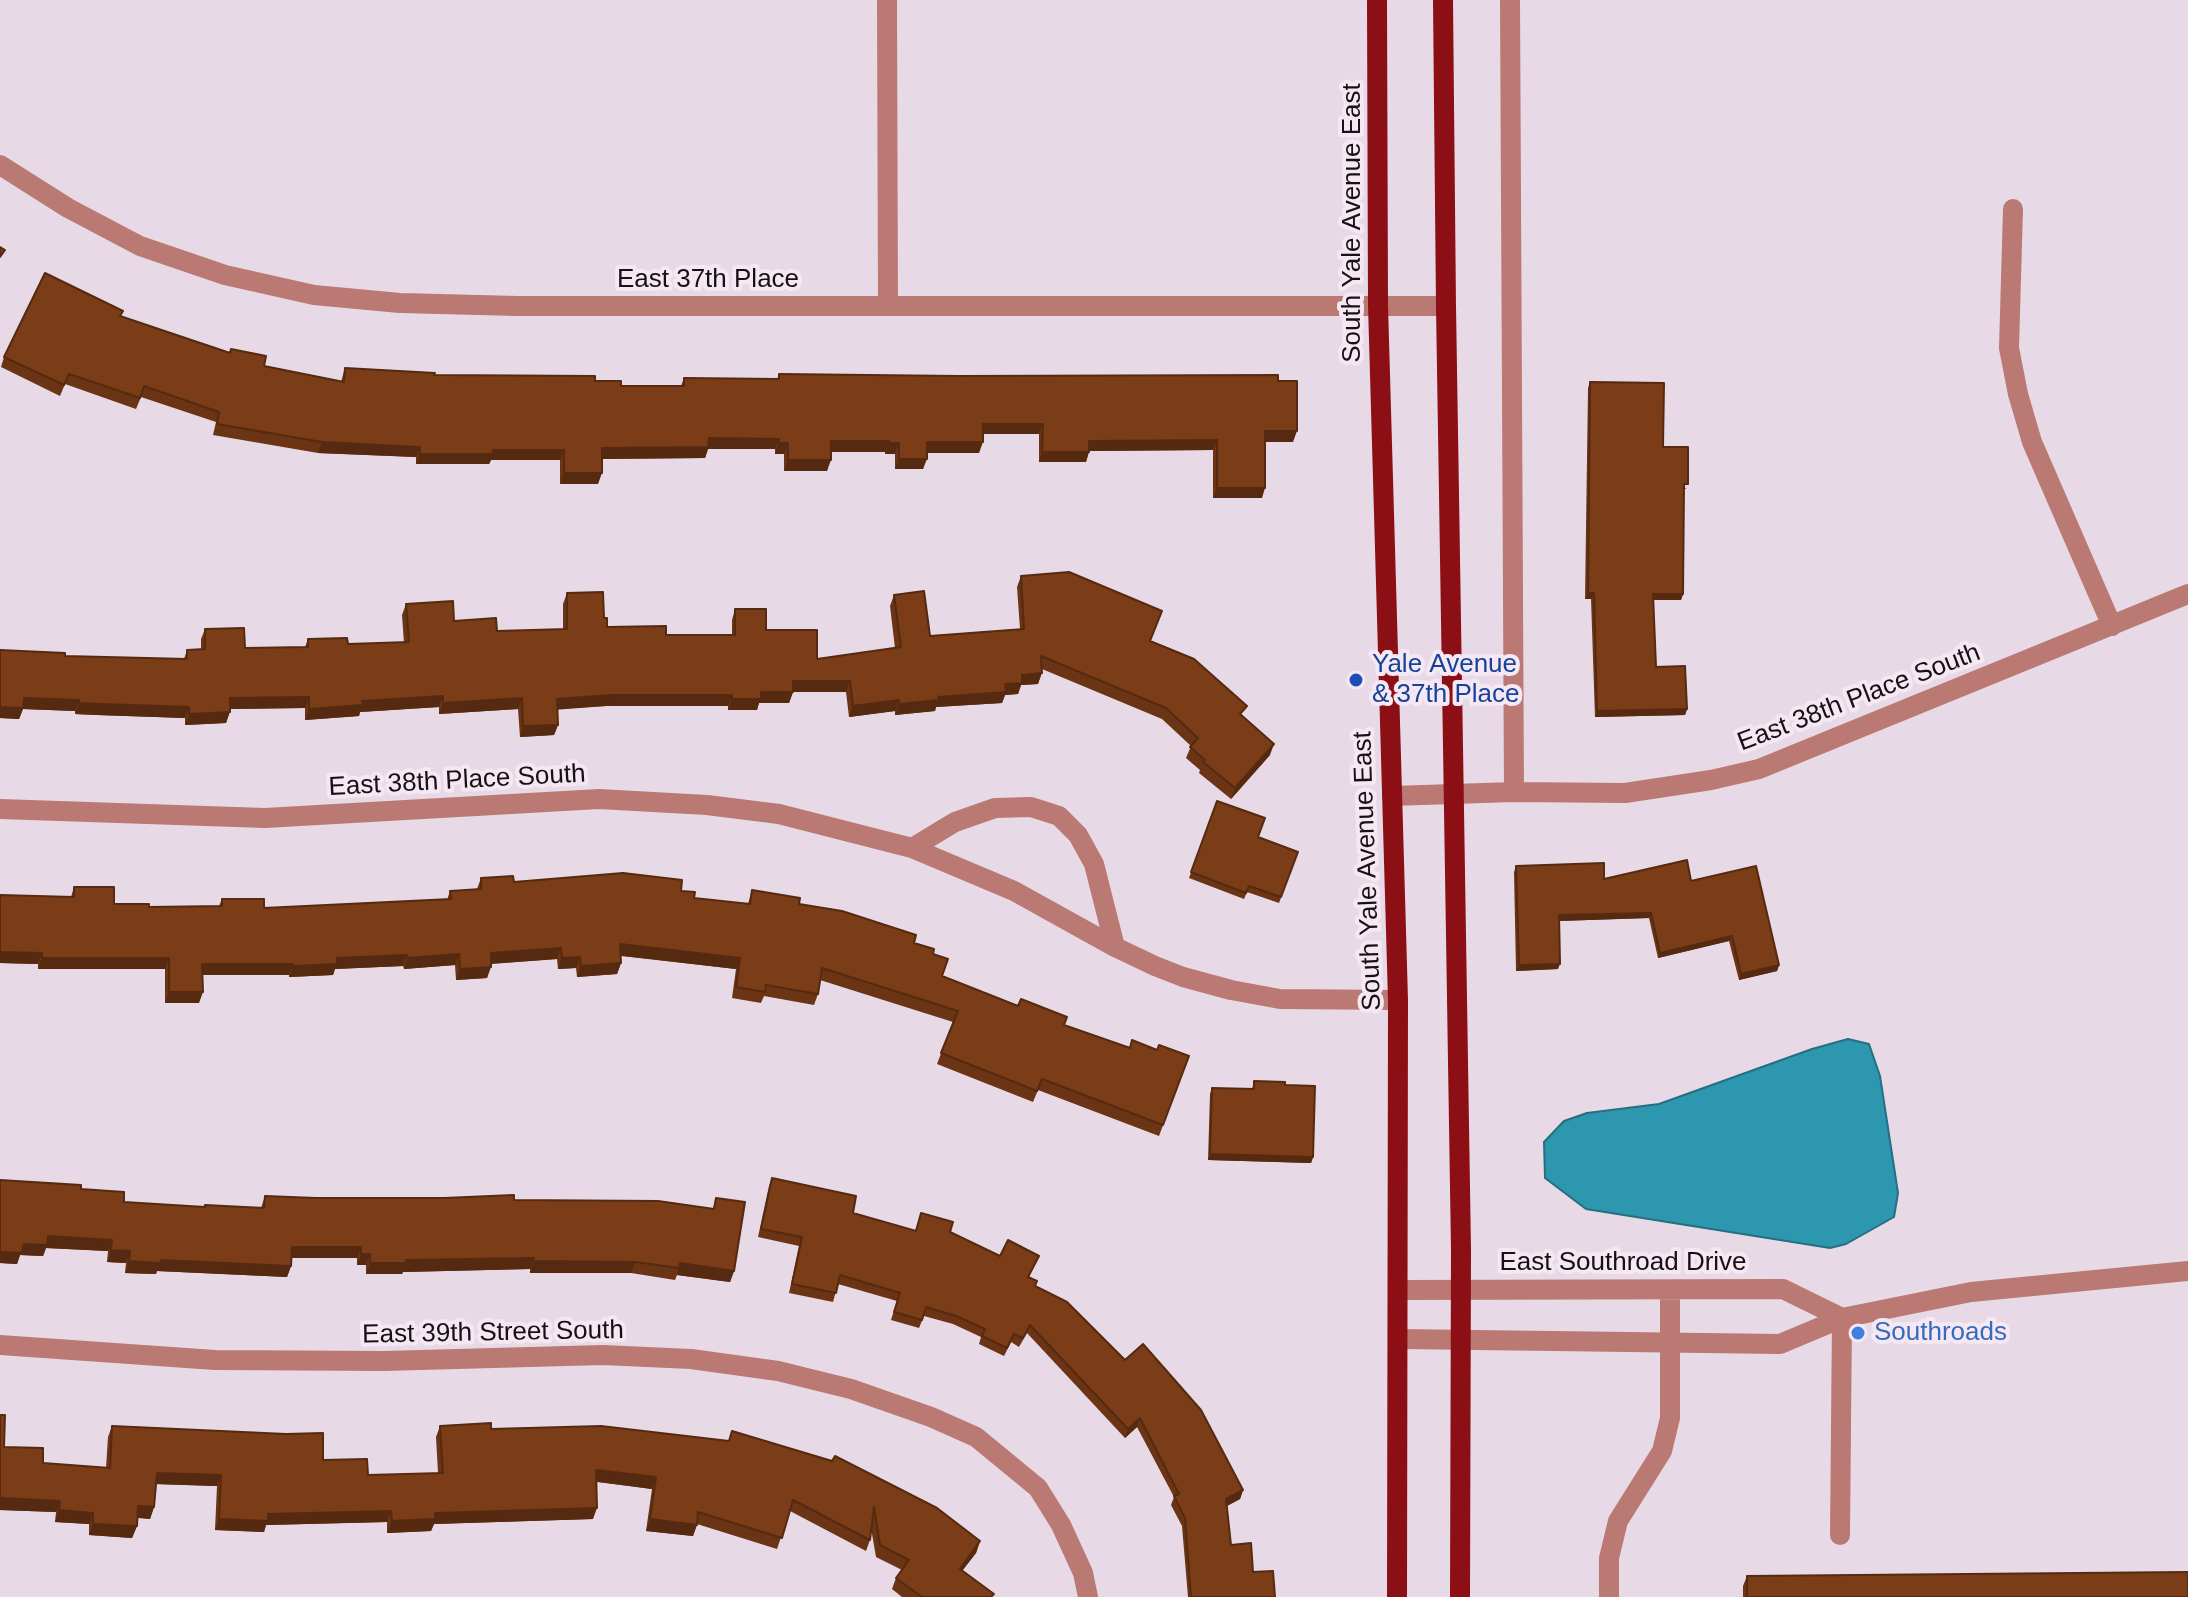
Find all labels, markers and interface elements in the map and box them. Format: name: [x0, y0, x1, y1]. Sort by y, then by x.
street label: South Yale Avenue East: [1337, 83, 1369, 363]
street label: East 37th Place: [617, 264, 799, 296]
street label: East 38th Place South: [1733, 637, 1985, 759]
place label: Yale Avenue & 37th Place: [1372, 649, 1519, 710]
marker: Yale Avenue & 37th Place: [1347, 671, 1365, 689]
street label: South Yale Avenue East: [1348, 731, 1388, 1011]
street label: East 38th Place South: [328, 759, 586, 803]
street label: East Southroad Drive: [1499, 1247, 1747, 1279]
street label: East 39th Street South: [362, 1315, 624, 1351]
place label: Southroads: [1874, 1317, 2007, 1349]
marker: Southroads: [1849, 1324, 1867, 1342]

